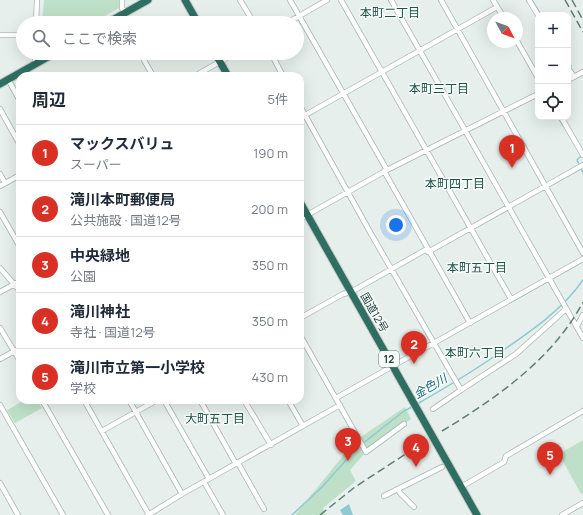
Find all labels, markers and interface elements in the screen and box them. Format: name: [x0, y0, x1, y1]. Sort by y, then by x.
district label: 本町二丁目: [360, 4, 420, 21]
north arrow: [487, 12, 523, 48]
map controls: [535, 12, 571, 120]
button: +: [535, 12, 571, 48]
search box: [16, 16, 304, 60]
icon: search: [30, 27, 52, 49]
text: ここで検索: [62, 28, 137, 49]
button: −: [535, 48, 571, 84]
district label: 本町三丁目: [409, 80, 469, 97]
button: locate: [535, 84, 571, 120]
text: 周辺: [32, 88, 66, 111]
text: 5件: [267, 90, 288, 108]
text: マックスバリュ: [70, 133, 175, 154]
pin: 1: [499, 135, 525, 168]
text: 1: [42, 144, 48, 162]
text: 190 m: [253, 144, 288, 162]
text: スーパー: [70, 155, 122, 173]
district label: 本町四丁目: [425, 175, 485, 192]
text: 滝川本町郵便局: [70, 189, 175, 210]
text: 2: [41, 200, 49, 218]
text: 200 m: [251, 200, 288, 218]
text: 公共施設 · 国道12号: [70, 211, 182, 229]
your location: [386, 215, 406, 235]
text: 中央緑地: [70, 245, 130, 266]
text: 3: [41, 256, 49, 274]
text: 350 m: [252, 256, 288, 274]
district label: 本町五丁目: [447, 259, 507, 276]
text: 公園: [70, 267, 96, 285]
street label: 国道12号: [358, 289, 392, 335]
text: 滝川神社: [70, 301, 130, 322]
text: 4: [41, 312, 49, 330]
text: 350 m: [252, 312, 288, 330]
text: 寺社 · 国道12号: [70, 323, 156, 341]
pin: 2: [401, 331, 427, 364]
district label: 本町六丁目: [445, 344, 505, 361]
road number: 12: [379, 351, 399, 367]
text: 滝川市立第一小学校: [70, 357, 205, 378]
text: 5: [41, 368, 49, 386]
text: 430 m: [252, 368, 288, 386]
water label: 金色川: [410, 369, 452, 402]
text: 学校: [70, 379, 96, 397]
district label: 大町五丁目: [185, 410, 245, 427]
pin: 3: [335, 428, 361, 461]
pin: 4: [403, 434, 429, 467]
pin: 5: [537, 442, 563, 475]

